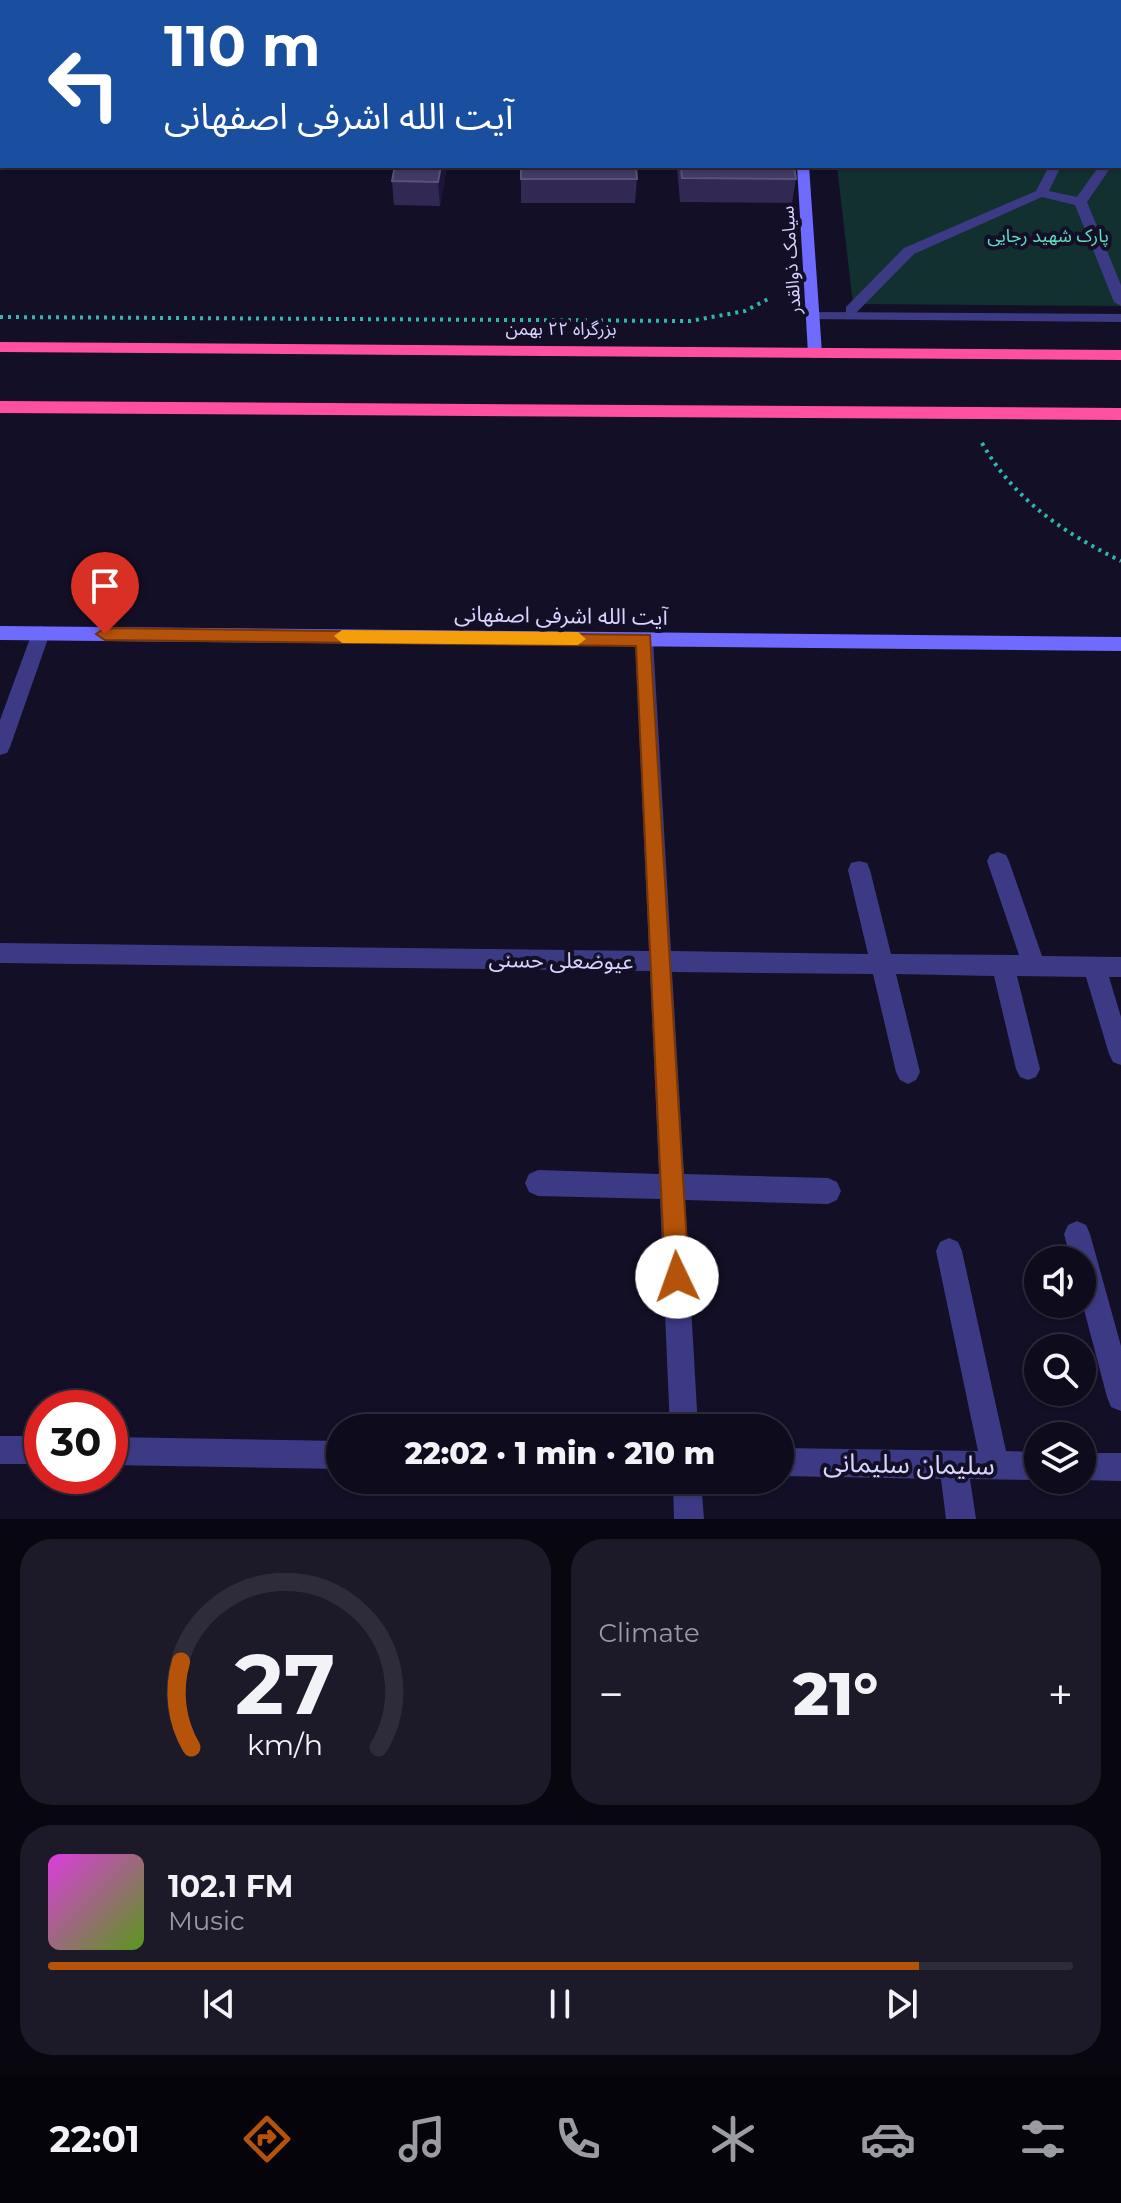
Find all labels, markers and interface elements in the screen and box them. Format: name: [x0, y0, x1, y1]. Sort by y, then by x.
text: 110 m: [164, 12, 321, 80]
icon: left: [32, 32, 136, 136]
text: آیت الله اشرفی اصفهانی: [164, 94, 513, 138]
street label: سیامک ذوالقدر: [776, 205, 806, 316]
park label: پارک شهید رجایی: [987, 225, 1109, 247]
street label: بزرگراه ۲۲ بهمن: [505, 318, 617, 340]
pin: [71, 552, 139, 634]
icon: arrive: [83, 564, 127, 608]
street label: آیت الله اشرفی اصفهانی: [454, 600, 670, 631]
street label: عیوضعلی حسنی: [488, 946, 634, 975]
position arrow: [635, 1235, 719, 1319]
map controls: [1024, 1246, 1096, 1494]
button: sound: [1024, 1246, 1096, 1318]
button: search: [1024, 1334, 1096, 1406]
speed limit sign: 30: [24, 1390, 128, 1494]
button: layers: [1024, 1422, 1096, 1494]
text: 22:02 · 1 min · 210 m: [405, 1435, 715, 1472]
street label: سلیمان سلیمانی: [823, 1447, 995, 1481]
text: Climate: [599, 1617, 700, 1649]
text: 27: [235, 1633, 336, 1735]
text: 21°: [793, 1657, 878, 1730]
text: −: [599, 1667, 624, 1721]
text: +: [1048, 1667, 1073, 1721]
text: km/h: [247, 1727, 323, 1762]
text: 102.1 FM: [168, 1868, 293, 1905]
text: Music: [168, 1905, 245, 1937]
icon: previous: [197, 1982, 241, 2026]
icon: pause: [538, 1982, 582, 2026]
icon: next: [880, 1982, 924, 2026]
icon: directions: [239, 2111, 295, 2167]
icon: music: [394, 2111, 450, 2167]
icon: phone: [550, 2111, 606, 2167]
icon: climate: [705, 2111, 761, 2167]
icon: car: [860, 2111, 916, 2167]
icon: filters: [1015, 2111, 1071, 2167]
text: 22:01: [50, 2117, 140, 2161]

